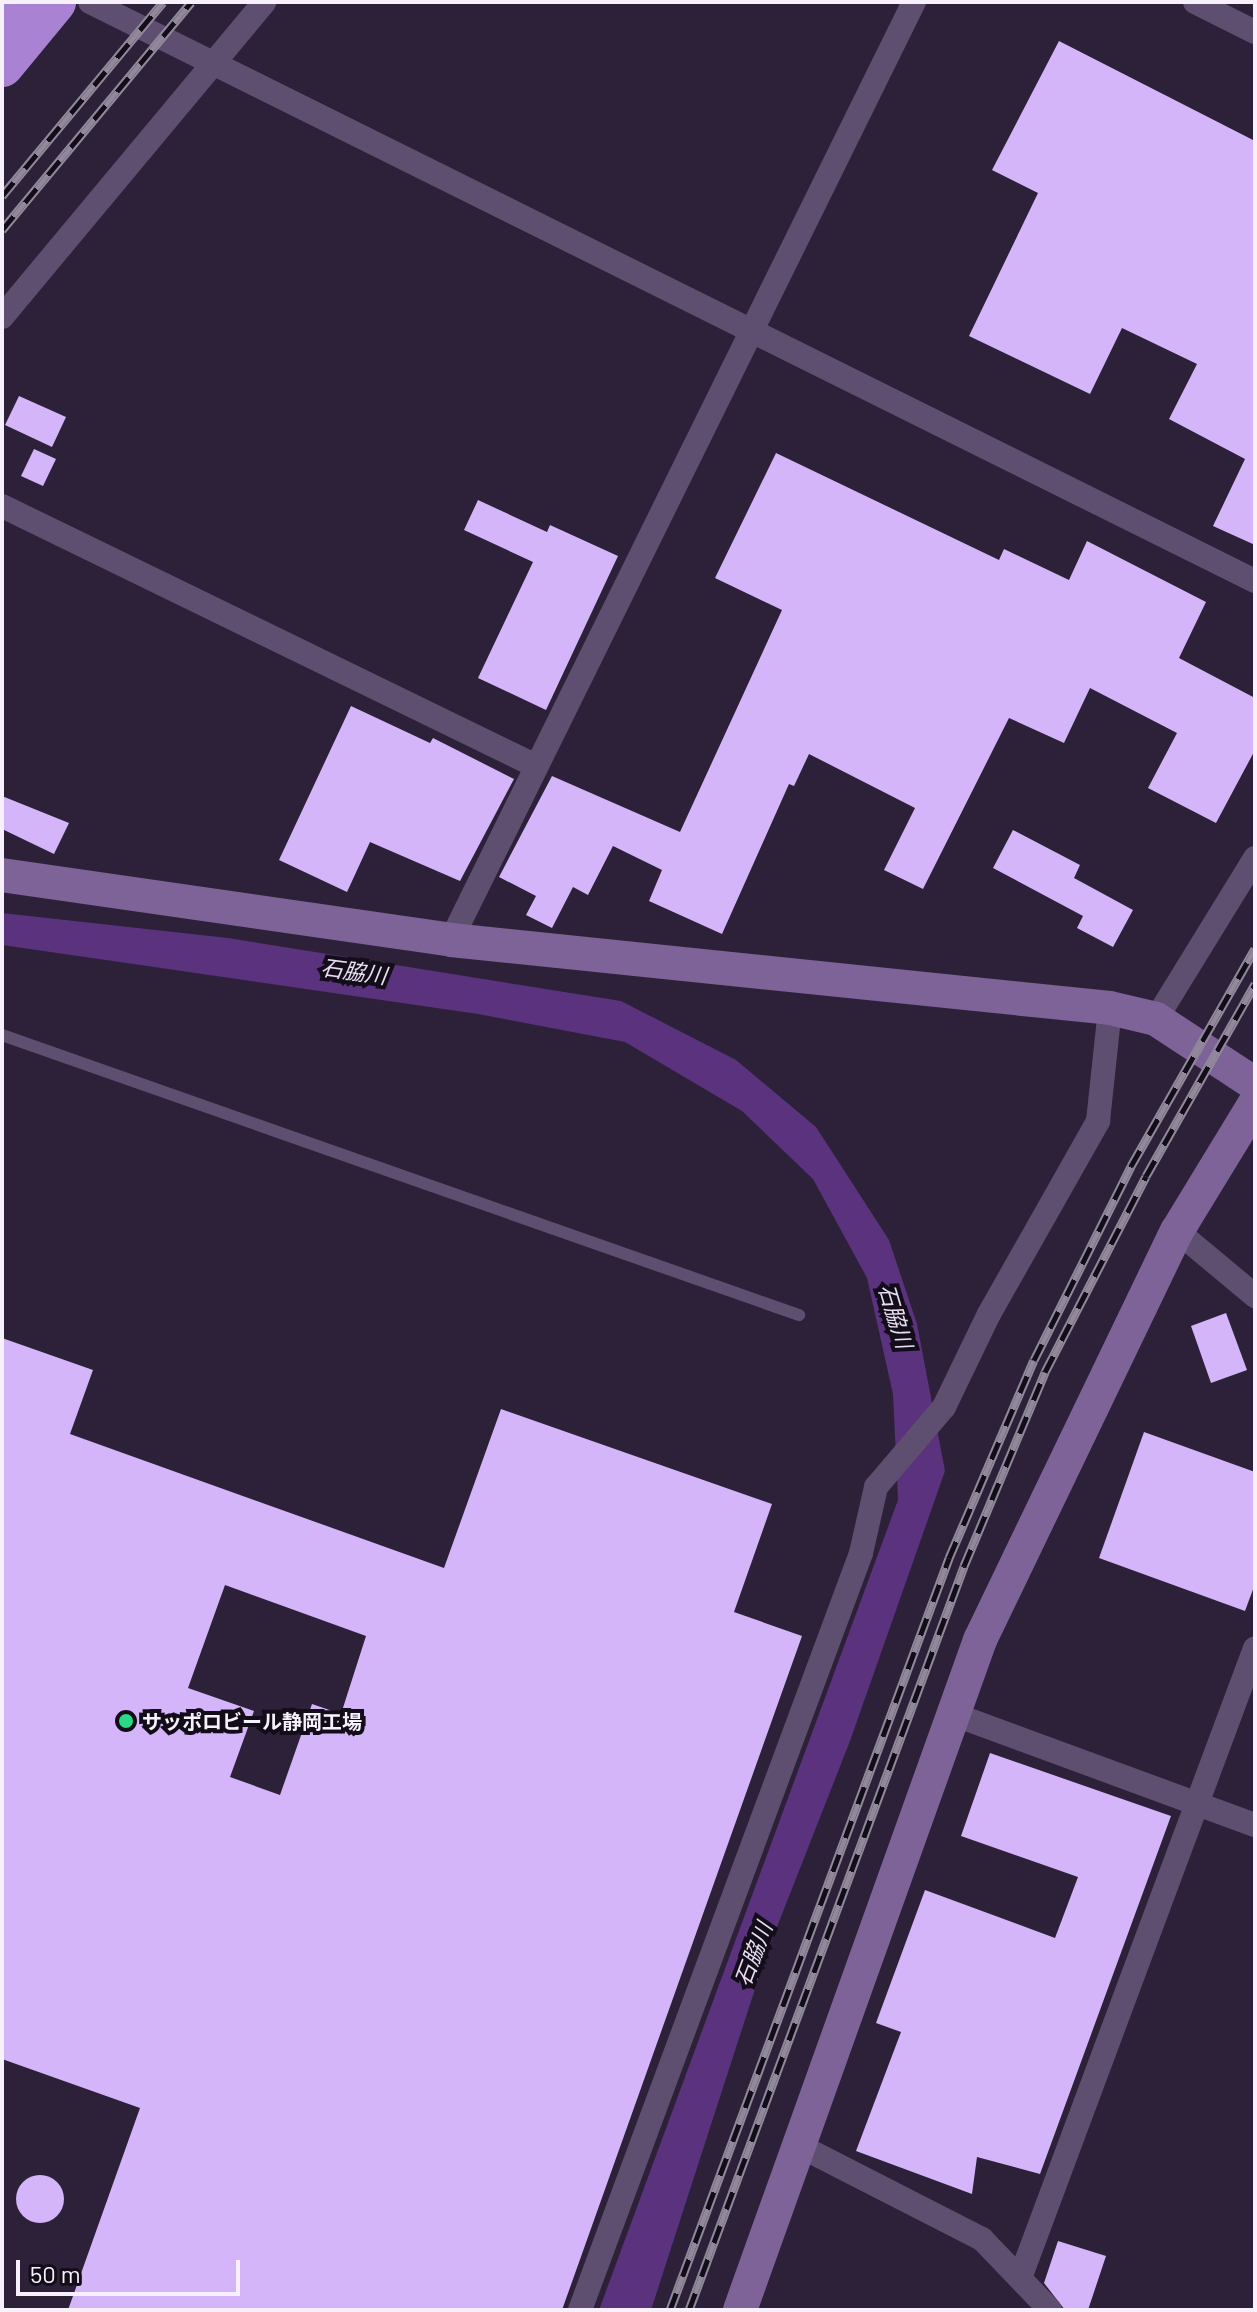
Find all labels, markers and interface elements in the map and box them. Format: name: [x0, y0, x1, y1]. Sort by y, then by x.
water label: 石脇川: [319, 953, 389, 989]
water label: 石脇川: [874, 1281, 918, 1351]
place label: サッポロビール静岡工場: [142, 1709, 362, 1733]
marker: サッポロビール静岡工場: [117, 1712, 135, 1730]
water label: 石脇川: [729, 1918, 777, 1990]
scale bar: [20, 2244, 244, 2294]
text: 50 m: [30, 2259, 81, 2288]

